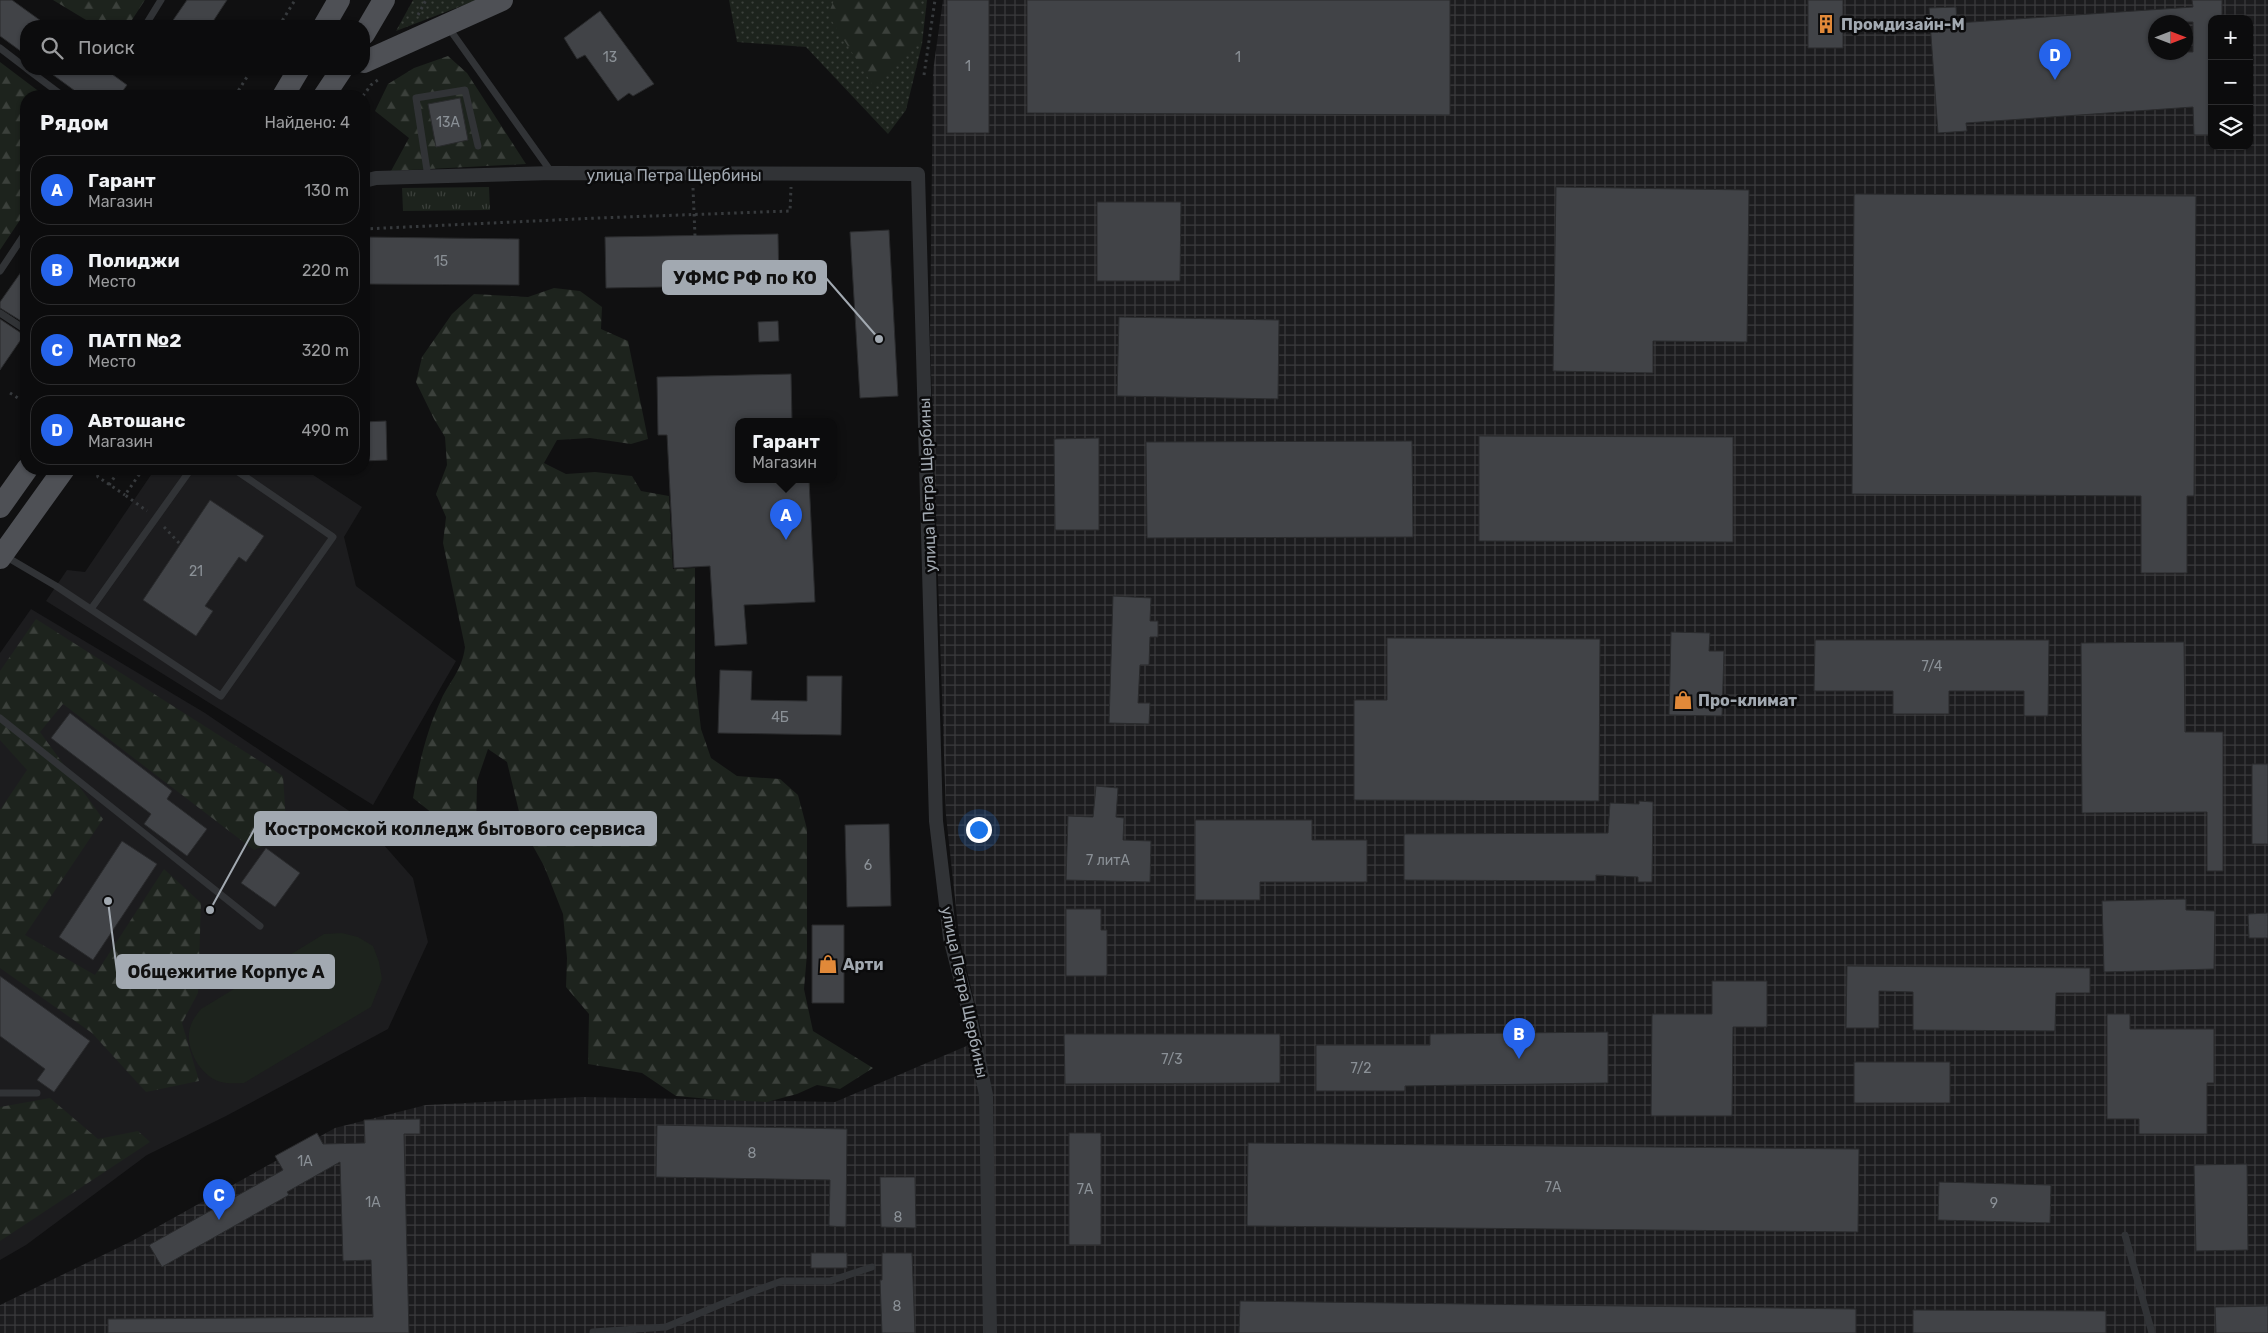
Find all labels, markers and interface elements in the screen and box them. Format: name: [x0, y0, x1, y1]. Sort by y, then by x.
building icon: Промдизайн-М: [1815, 13, 1837, 35]
place label: Промдизайн-М: [1841, 15, 1965, 34]
north arrow: [2148, 15, 2193, 60]
map controls: [2208, 15, 2253, 150]
button: +: [2208, 15, 2253, 60]
search box: [20, 20, 370, 75]
icon: search: [38, 34, 66, 62]
text: Поиск: [78, 36, 135, 59]
pin: D: [2039, 39, 2071, 80]
house number: 13: [603, 49, 617, 66]
house number: 1: [1235, 49, 1241, 66]
house number: 1: [965, 58, 971, 75]
button: −: [2208, 60, 2253, 105]
button: layers: [2208, 105, 2253, 150]
text: Рядом: [40, 110, 109, 135]
text: Найдено: 4: [265, 113, 350, 132]
house number: 13А: [436, 114, 461, 131]
street label: улица Петра Щербины: [587, 166, 762, 185]
text: Гарант: [88, 169, 156, 192]
text: A: [51, 181, 63, 200]
text: 130 m: [304, 181, 349, 200]
text: Магазин: [88, 192, 153, 211]
text: Полиджи: [88, 249, 180, 272]
house number: 15: [434, 253, 448, 270]
text: B: [51, 261, 63, 280]
text: 220 m: [302, 261, 349, 280]
callout: УФМС РФ по КО: [663, 261, 826, 294]
text: УФМС РФ по КО: [673, 267, 817, 289]
text: Место: [88, 272, 136, 291]
text: ПАТП №2: [88, 329, 182, 352]
text: C: [51, 341, 63, 360]
text: 320 m: [302, 341, 349, 360]
text: Место: [88, 352, 136, 371]
street label: улица Петра Щербины: [915, 397, 940, 573]
text: Автошанс: [88, 409, 185, 432]
popup: [735, 418, 837, 483]
text: D: [51, 421, 63, 440]
text: 490 m: [301, 421, 349, 440]
text: Гарант: [752, 430, 820, 453]
text: Магазин: [88, 432, 153, 451]
text: Магазин: [752, 453, 817, 472]
pin: A: [770, 499, 802, 540]
house number: 21: [189, 563, 203, 580]
house number: 7/4: [1922, 658, 1943, 675]
shop icon: Про-климат: [1672, 689, 1694, 711]
place label: Про-климат: [1698, 691, 1797, 710]
house number: 4Б: [771, 709, 789, 726]
callout: Костромской колледж бытового сервиса: [255, 812, 656, 845]
your location: [966, 817, 992, 843]
text: Костромской колледж бытового сервиса: [265, 818, 645, 840]
house number: 7 литА: [1086, 852, 1131, 869]
house number: 6: [864, 857, 872, 874]
street label: улица Петра Щербины: [937, 905, 992, 1080]
shop icon: Арти: [817, 953, 839, 975]
callout: Общежитие Корпус А: [117, 955, 334, 988]
place label: Арти: [843, 955, 884, 974]
text: Общежитие Корпус А: [127, 961, 325, 983]
pin: B: [1503, 1018, 1535, 1059]
house number: 7/3: [1161, 1051, 1183, 1068]
house number: 7/2: [1350, 1060, 1372, 1077]
house number: 8: [748, 1145, 757, 1162]
house number: 1А: [297, 1153, 313, 1170]
pin: C: [203, 1179, 235, 1220]
house number: 7А: [1545, 1179, 1562, 1196]
house number: 7А: [1077, 1181, 1094, 1198]
house number: 1А: [365, 1194, 381, 1211]
house number: 9: [1990, 1195, 1998, 1212]
house number: 8: [894, 1209, 903, 1226]
house number: 8: [893, 1298, 902, 1315]

